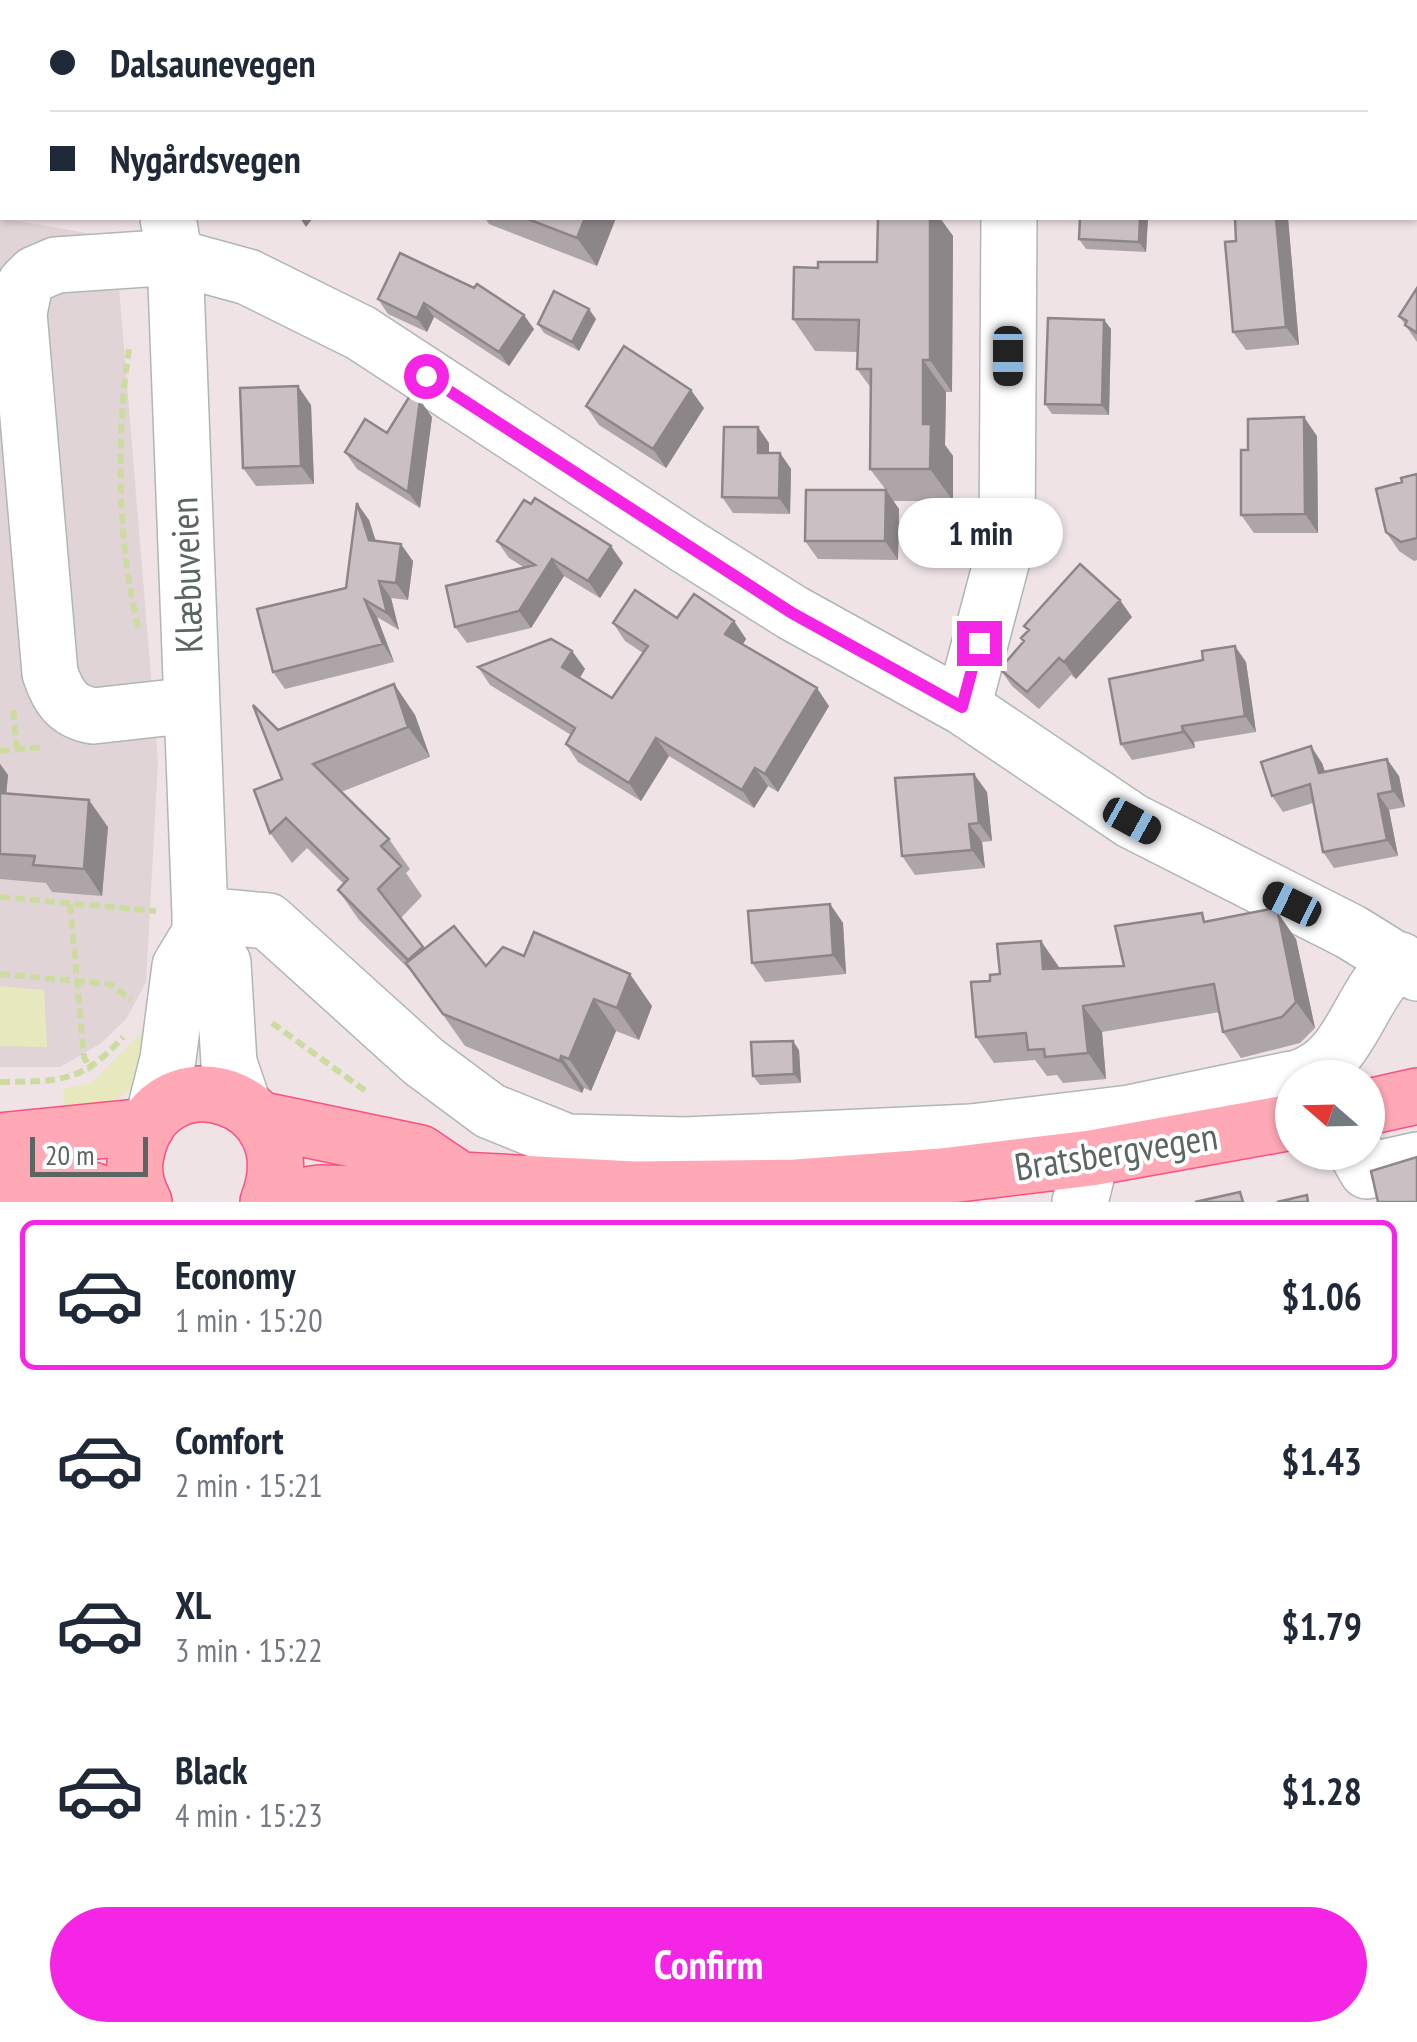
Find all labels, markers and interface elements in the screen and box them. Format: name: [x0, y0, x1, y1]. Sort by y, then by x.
text: Dalsaunevegen: [110, 38, 316, 87]
text: Nygårdsvegen: [110, 134, 301, 183]
car: [993, 326, 1023, 386]
route start: [404, 354, 449, 399]
street label: Klæbuveien: [158, 496, 213, 654]
callout: 1 min: [896, 498, 1062, 568]
text: 1 min: [948, 512, 1013, 554]
route end: [957, 621, 1002, 666]
car: [1098, 793, 1166, 849]
car: [1258, 877, 1326, 931]
north arrow: [1275, 1060, 1385, 1170]
map controls: [1275, 1060, 1385, 1170]
street label: Bratsbergvegen: [1011, 1110, 1221, 1191]
scale bar: [30, 1132, 148, 1176]
text: 20 m: [45, 1136, 94, 1173]
icon: car: [55, 1250, 145, 1340]
text: Economy: [175, 1250, 295, 1299]
text: $1.06: [1281, 1271, 1362, 1320]
text: 1 min · 15:20: [175, 1299, 323, 1341]
icon: car: [55, 1415, 145, 1505]
text: Comfort: [175, 1415, 284, 1464]
text: $1.43: [1281, 1436, 1362, 1485]
text: 2 min · 15:21: [175, 1464, 323, 1506]
icon: car: [55, 1580, 145, 1670]
text: XL: [175, 1580, 211, 1629]
text: $1.79: [1281, 1601, 1362, 1650]
text: 3 min · 15:22: [175, 1629, 323, 1671]
icon: car: [55, 1745, 145, 1835]
text: Black: [175, 1745, 248, 1794]
text: $1.28: [1281, 1766, 1362, 1815]
text: 4 min · 15:23: [175, 1794, 323, 1836]
button: Confirm: [50, 1907, 1367, 2022]

